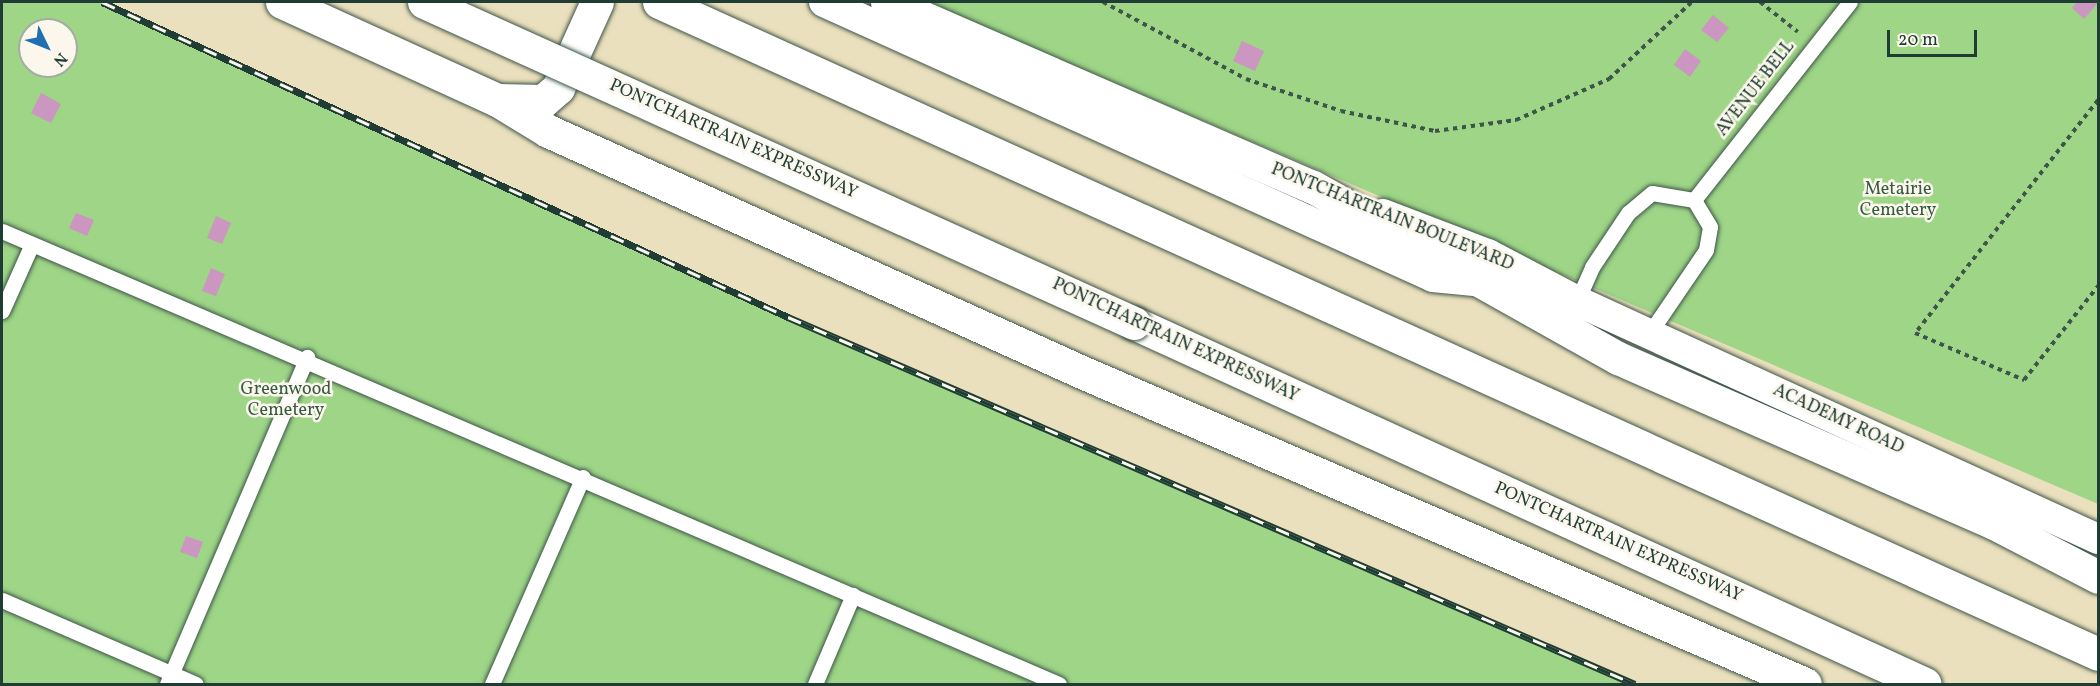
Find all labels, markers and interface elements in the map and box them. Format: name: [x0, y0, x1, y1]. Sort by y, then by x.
north arrow: [18, 18, 78, 78]
scale bar: [1890, 18, 1980, 56]
text: 20 m: [1898, 28, 1938, 53]
street label: AVENUE BELL: [1712, 37, 1800, 141]
text: N: [48, 47, 72, 71]
street label: PONTCHARTRAIN EXPRESSWAY: [606, 75, 860, 205]
street label: PONTCHARTRAIN BOULEVARD: [1267, 159, 1517, 277]
park label: Metairie Cemetery: [1860, 180, 1936, 222]
street label: PONTCHARTRAIN EXPRESSWAY: [1048, 274, 1302, 408]
park label: Greenwood Cemetery: [241, 380, 331, 422]
street label: ACADEMY ROAD: [1769, 380, 1907, 460]
street label: PONTCHARTRAIN EXPRESSWAY: [1491, 478, 1745, 608]

